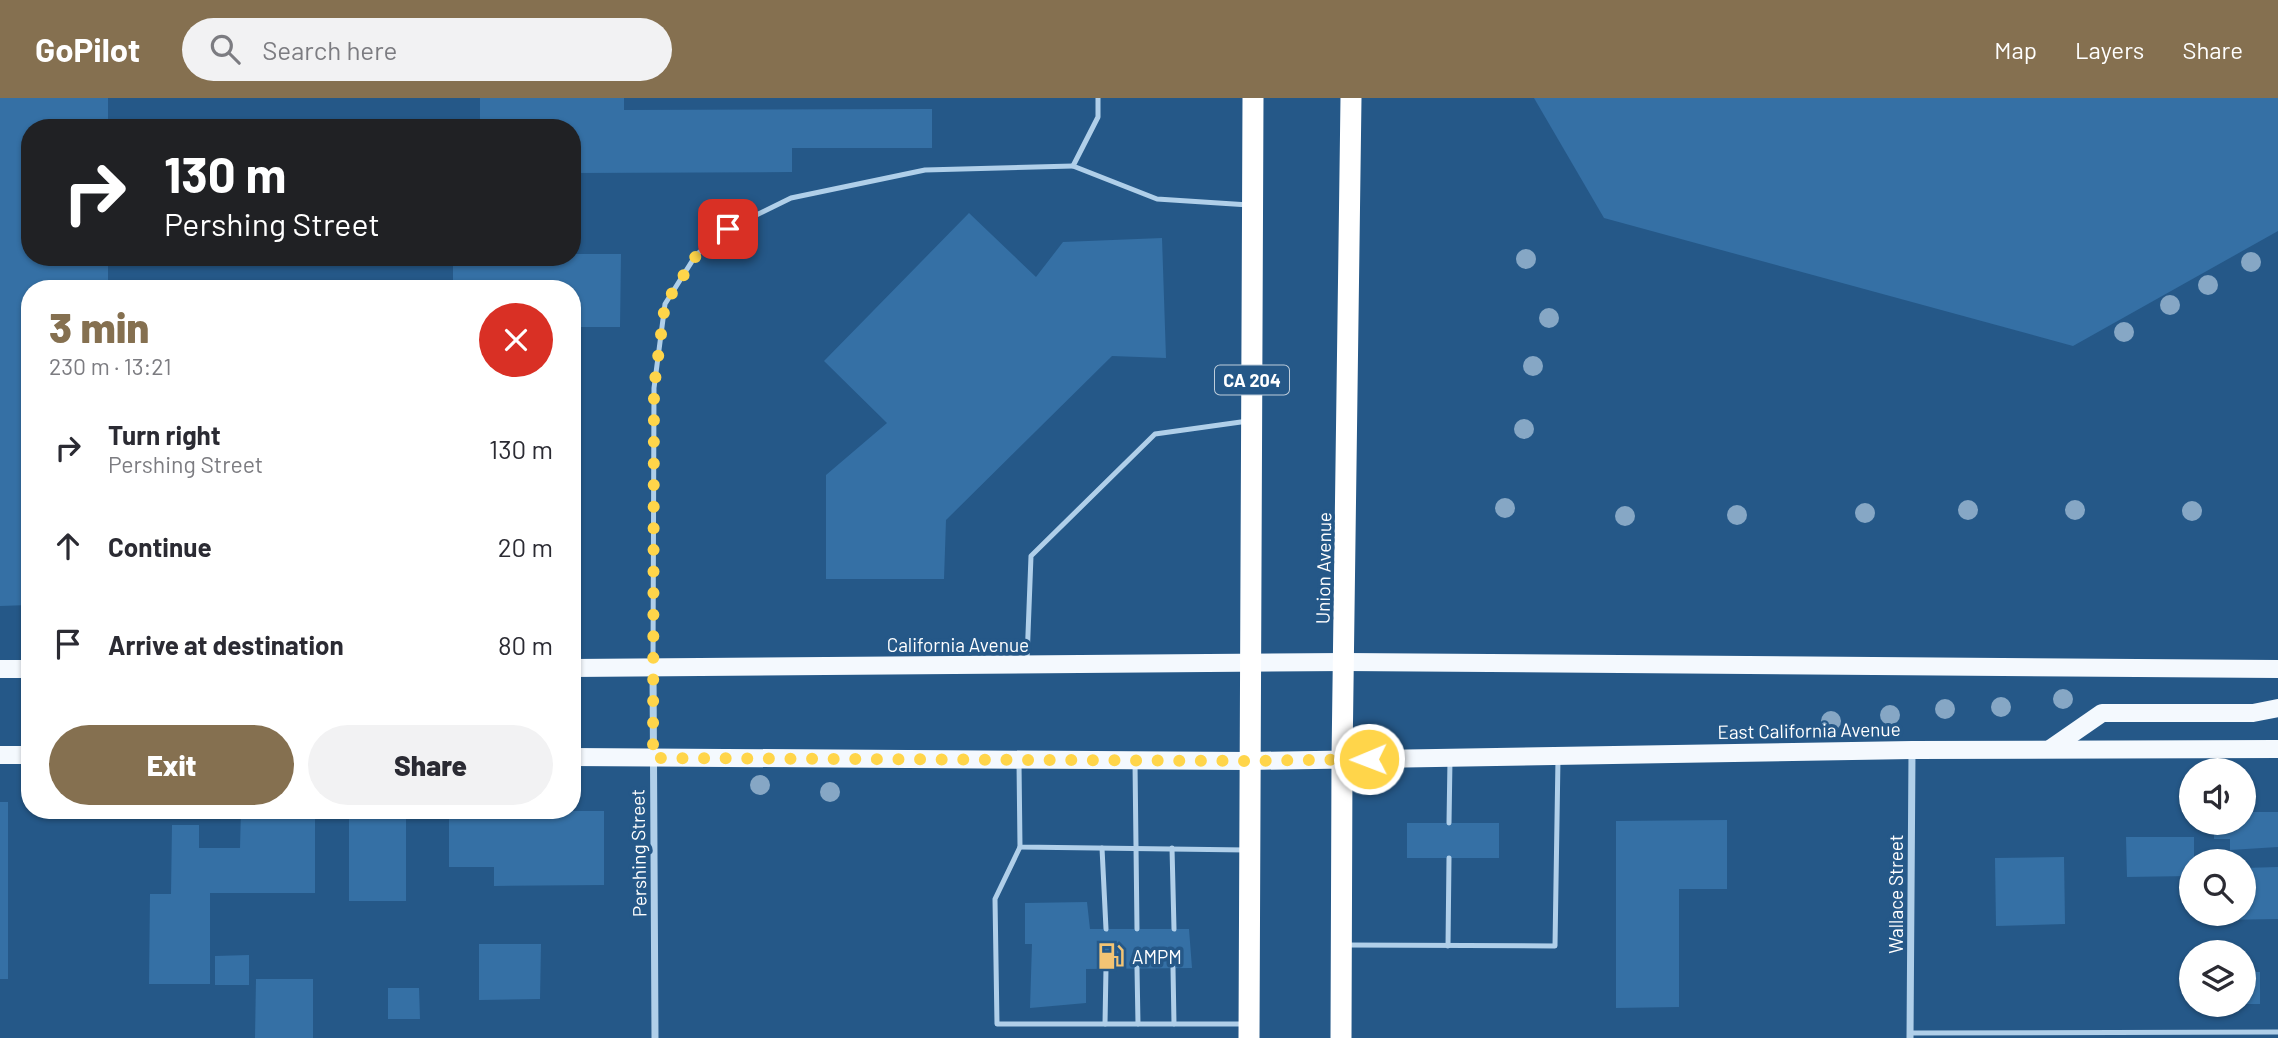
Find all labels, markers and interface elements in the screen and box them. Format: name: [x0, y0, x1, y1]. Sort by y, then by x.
search box: [182, 18, 672, 81]
text: GoPilot: [35, 29, 140, 69]
icon: search: [206, 30, 244, 68]
text: Search here: [262, 34, 397, 65]
text: Map: [1994, 35, 2037, 64]
text: Layers: [2075, 35, 2144, 64]
text: Share: [2182, 35, 2243, 64]
text: 130 m: [164, 144, 286, 203]
icon: right: [49, 147, 140, 238]
pin: [698, 199, 758, 259]
text: Pershing Street: [164, 204, 380, 242]
icon: arrive: [709, 210, 747, 248]
text: 3 min: [49, 301, 149, 351]
button: close: [479, 303, 553, 377]
text: 230 m · 13:21: [49, 352, 171, 380]
road number: CA 204: [1215, 366, 1289, 394]
text: Turn right: [108, 419, 221, 450]
icon: right: [49, 429, 87, 467]
text: 130 m: [489, 433, 553, 464]
text: Pershing Street: [108, 450, 263, 478]
street label: Union Avenue: [1311, 512, 1335, 624]
icon: ahead: [49, 527, 87, 565]
text: Continue: [108, 531, 212, 562]
text: 20 m: [498, 531, 553, 562]
icon: arrive: [49, 625, 87, 663]
text: Arrive at destination: [108, 629, 344, 660]
text: 80 m: [498, 629, 553, 660]
street label: California Avenue: [887, 633, 1029, 656]
street label: East California Avenue: [1717, 717, 1901, 743]
position arrow: [1332, 722, 1406, 796]
button: Exit: [49, 725, 294, 805]
button: Share: [308, 725, 553, 805]
map controls: [2179, 758, 2256, 1017]
button: sound: [2179, 758, 2256, 835]
street label: Pershing Street: [625, 789, 651, 917]
street label: Wallace Street: [1884, 834, 1907, 954]
button: search: [2179, 849, 2256, 926]
button: layers: [2179, 940, 2256, 1017]
fuel station icon: AMPM: [1096, 941, 1126, 971]
place label: AMPM: [1132, 945, 1182, 968]

